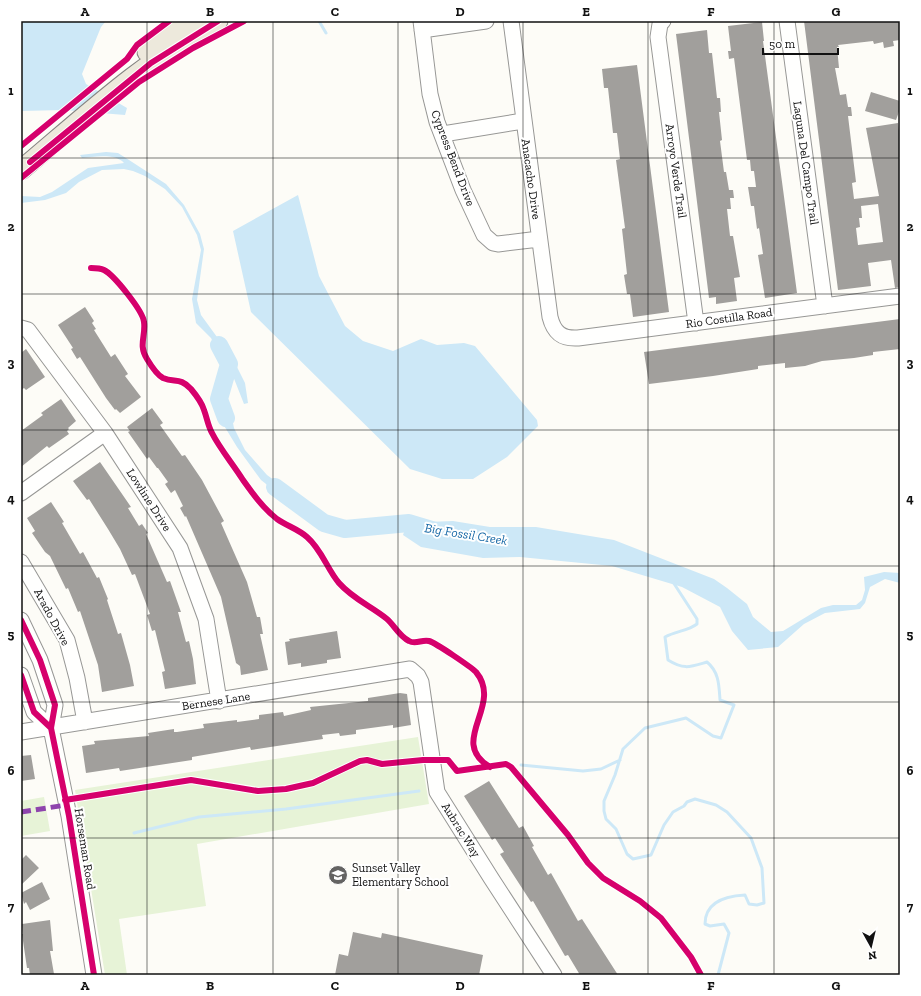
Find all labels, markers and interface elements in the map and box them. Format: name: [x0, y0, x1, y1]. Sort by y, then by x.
text: A: [81, 4, 90, 19]
text: B: [206, 4, 214, 19]
text: C: [331, 4, 339, 19]
text: D: [455, 4, 465, 19]
text: E: [582, 4, 590, 19]
text: F: [707, 4, 715, 19]
text: G: [832, 4, 841, 19]
scale bar: [763, 30, 838, 56]
text: 50 m: [769, 37, 796, 51]
text: 1: [8, 83, 14, 98]
text: 1: [907, 83, 913, 98]
street label: Laguna Del Campo Trail: [790, 100, 822, 226]
street label: Cypress Bend Drive: [428, 108, 478, 208]
street label: Arroyo Verde Trail: [662, 123, 690, 219]
street label: Anacacho Drive: [518, 138, 544, 221]
text: 2: [8, 219, 15, 234]
text: 2: [907, 219, 914, 234]
street label: Rio Costilla Road: [685, 305, 774, 331]
text: 3: [8, 355, 15, 370]
text: 3: [907, 355, 914, 370]
street label: Lowline Drive: [124, 466, 175, 534]
text: 4: [7, 491, 15, 506]
text: 4: [906, 491, 914, 506]
water label: Big Fossil Creek: [424, 520, 509, 548]
street label: Arado Drive: [31, 586, 73, 648]
text: 5: [8, 627, 15, 642]
text: 5: [907, 627, 914, 642]
street label: Bernese Lane: [181, 689, 251, 713]
text: 6: [8, 763, 15, 778]
text: 6: [907, 763, 914, 778]
street label: Aubrac Way: [439, 800, 484, 861]
street label: Horseman Road: [72, 807, 98, 891]
place label: Sunset Valley Elementary School: [352, 861, 449, 889]
school or university icon: Sunset Valley Elementary School: [327, 864, 349, 886]
text: 7: [8, 899, 15, 914]
text: 7: [907, 899, 914, 914]
north arrow: [851, 926, 891, 966]
text: N: [867, 948, 877, 963]
text: A: [81, 978, 90, 993]
text: B: [206, 978, 214, 993]
text: C: [331, 978, 339, 993]
text: D: [455, 978, 465, 993]
text: E: [582, 978, 590, 993]
text: F: [707, 978, 715, 993]
text: G: [832, 978, 841, 993]

